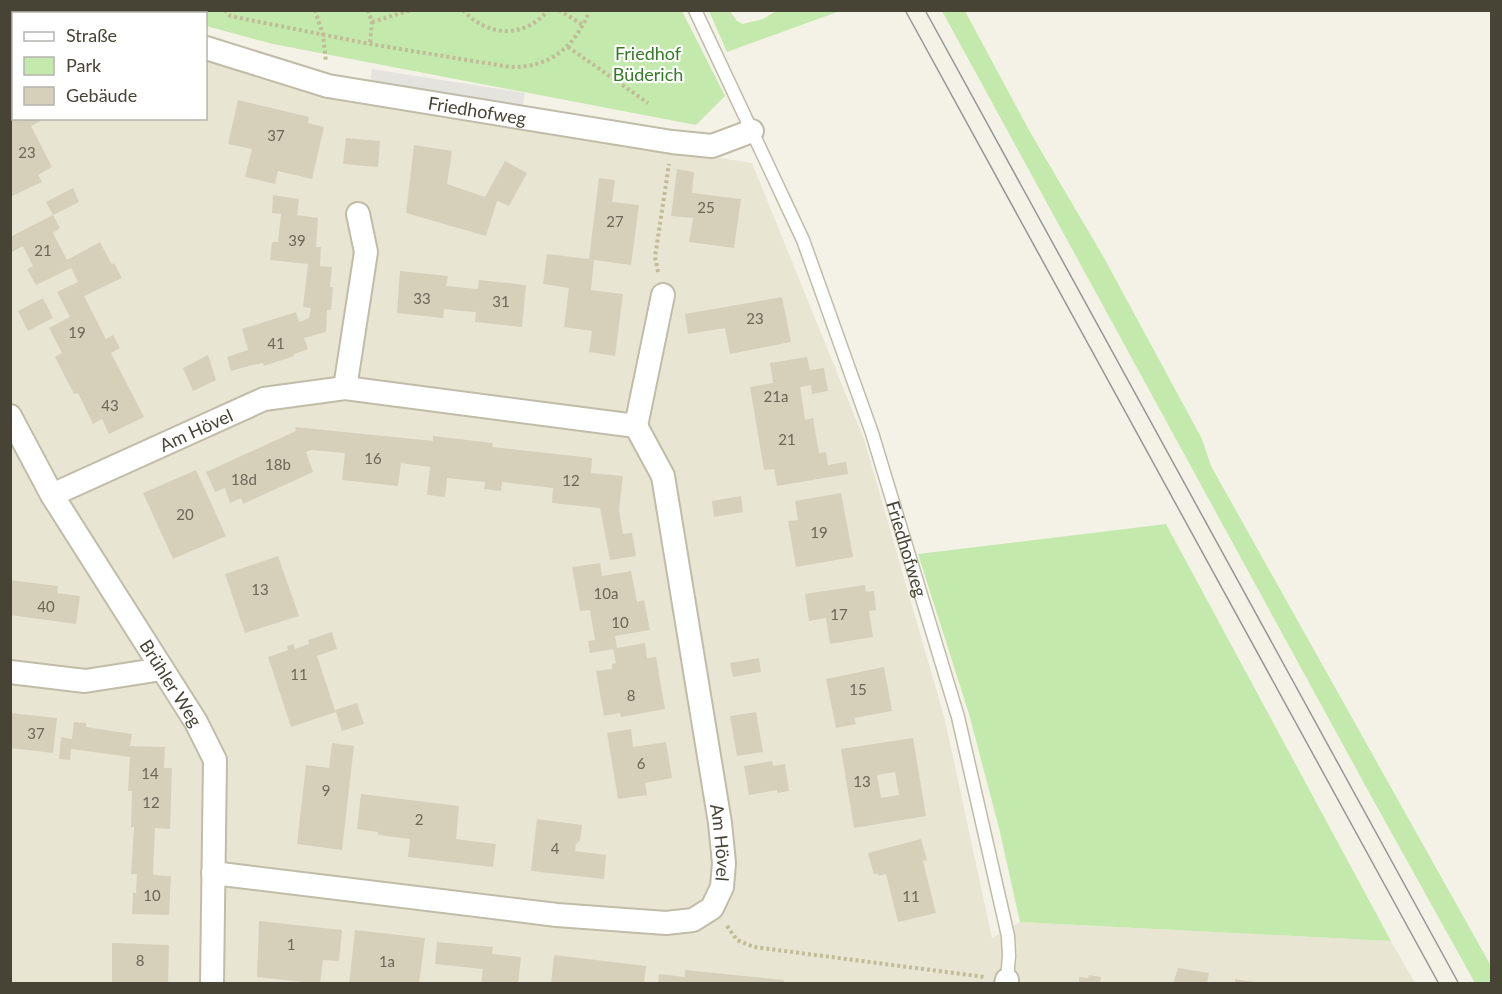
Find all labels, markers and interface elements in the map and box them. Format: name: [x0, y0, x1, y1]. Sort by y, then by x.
legend: [12, 12, 207, 120]
text: Straße: [66, 24, 117, 46]
park label: Friedhof Büderich: [613, 42, 683, 85]
text: Park: [66, 54, 102, 76]
text: Gebäude: [66, 84, 137, 106]
street label: Friedhofweg: [427, 91, 528, 129]
house number: 37: [267, 126, 285, 144]
house number: 23: [18, 143, 36, 161]
house number: 25: [697, 198, 715, 216]
house number: 27: [606, 212, 624, 230]
house number: 39: [288, 231, 306, 249]
house number: 21: [34, 241, 52, 259]
house number: 33: [413, 289, 431, 307]
house number: 31: [492, 292, 510, 310]
house number: 23: [746, 309, 764, 327]
house number: 19: [68, 323, 86, 341]
house number: 41: [267, 334, 285, 352]
house number: 21a: [764, 387, 788, 405]
house number: 43: [101, 396, 119, 414]
street label: Am Hövel: [156, 404, 236, 456]
house number: 21: [778, 430, 796, 448]
house number: 16: [364, 449, 382, 467]
house number: 18b: [265, 455, 291, 473]
house number: 18d: [231, 470, 257, 488]
house number: 12: [562, 471, 580, 489]
street label: Friedhofweg: [882, 498, 932, 599]
house number: 20: [176, 505, 194, 523]
house number: 19: [810, 523, 828, 541]
house number: 13: [251, 580, 269, 598]
house number: 10a: [594, 584, 618, 602]
house number: 40: [37, 597, 55, 615]
house number: 17: [830, 605, 848, 623]
house number: 10: [611, 613, 629, 631]
street label: Brühler Weg: [135, 635, 207, 731]
house number: 11: [290, 665, 308, 683]
house number: 15: [849, 680, 867, 698]
house number: 8: [627, 686, 635, 704]
house number: 37: [27, 724, 45, 742]
house number: 6: [637, 754, 646, 772]
house number: 14: [141, 764, 159, 782]
house number: 13: [853, 772, 871, 790]
house number: 9: [322, 781, 330, 799]
house number: 12: [142, 793, 160, 811]
street label: Am Hövel: [706, 802, 735, 882]
house number: 2: [415, 810, 423, 828]
house number: 4: [551, 839, 560, 857]
house number: 10: [143, 886, 161, 904]
house number: 11: [902, 887, 920, 905]
house number: 1: [287, 935, 295, 953]
house number: 8: [136, 951, 144, 969]
house number: 1a: [379, 952, 395, 970]

